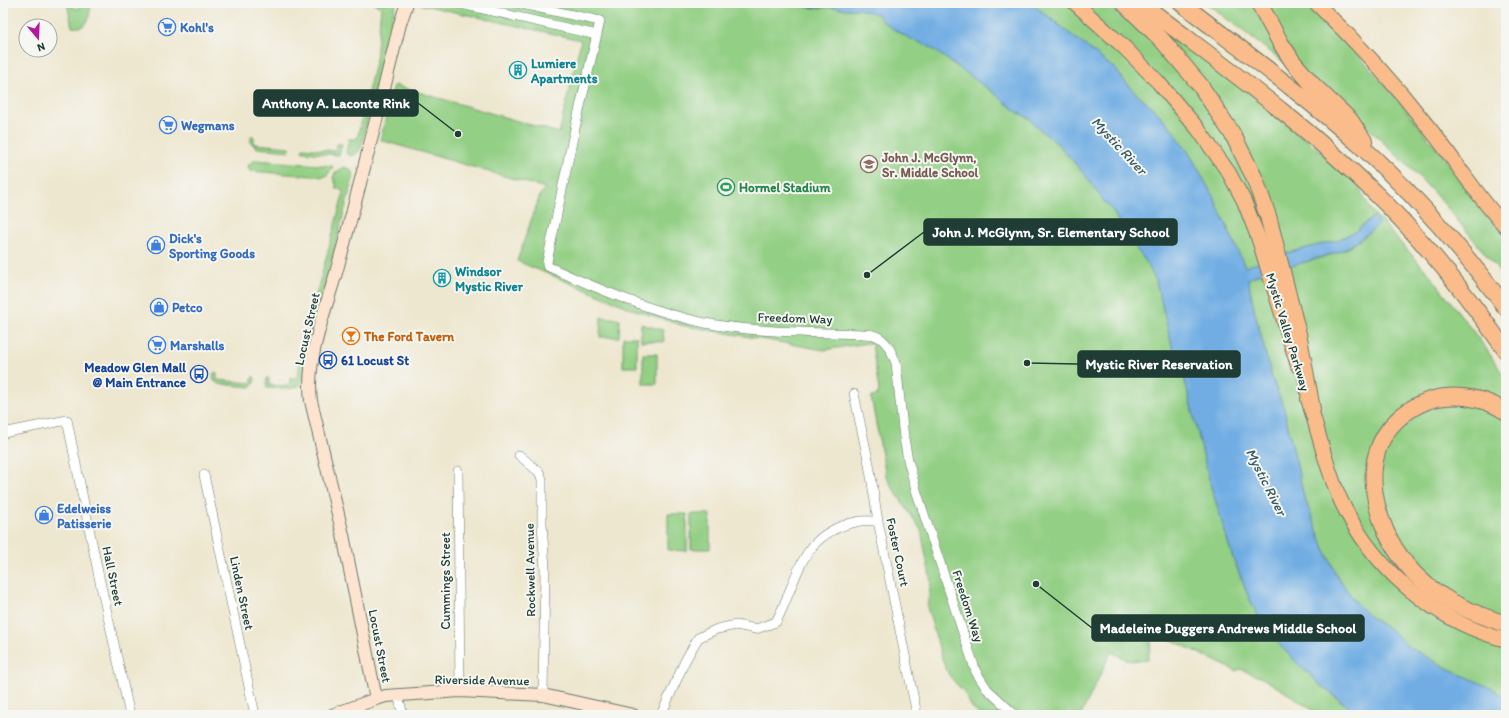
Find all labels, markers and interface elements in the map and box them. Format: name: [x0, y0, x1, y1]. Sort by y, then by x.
supermarket icon: Kohl's: [157, 17, 177, 37]
north arrow: [18, 18, 58, 58]
place label: Kohl's: [180, 20, 214, 35]
text: N: [35, 40, 47, 54]
place label: Lumiere Apartments: [530, 56, 598, 87]
building icon: Lumiere Apartments: [508, 60, 528, 80]
callout: Anthony A. Laconte Rink: [254, 90, 418, 116]
text: Anthony A. Laconte Rink: [261, 95, 411, 112]
water label: Mystic River: [1088, 113, 1151, 180]
supermarket icon: Wegmans: [158, 115, 178, 135]
place label: Wegmans: [181, 118, 235, 134]
place label: John J. McGlynn, Sr. Middle School: [881, 150, 979, 180]
school or university icon: John J. McGlynn, Sr. Middle School: [859, 154, 879, 174]
sports icon: Hormel Stadium: [716, 177, 736, 197]
place label: Hormel Stadium: [739, 180, 830, 195]
callout: John J. McGlynn, Sr. Elementary School: [924, 219, 1177, 245]
text: John J. McGlynn, Sr. Elementary School: [932, 224, 1170, 241]
place label: Dick's Sporting Goods: [169, 231, 255, 262]
shop icon: Dick's Sporting Goods: [146, 235, 166, 255]
place label: Windsor Mystic River: [455, 264, 524, 295]
building icon: Windsor Mystic River: [432, 268, 452, 288]
street label: Mystic Valley Parkway: [1263, 271, 1313, 393]
street label: Locust Street: [291, 291, 323, 367]
shop icon: Petco: [149, 297, 169, 317]
place label: Petco: [172, 300, 203, 315]
street label: Freedom Way: [757, 309, 833, 327]
bar icon: The Ford Tavern: [341, 326, 361, 346]
place label: The Ford Tavern: [363, 329, 455, 344]
supermarket icon: Marshalls: [147, 335, 167, 355]
place label: Marshalls: [170, 338, 225, 353]
bus stop icon: 61 Locust St: [318, 350, 338, 370]
callout: Mystic River Reservation: [1078, 351, 1240, 377]
place label: 61 Locust St: [341, 353, 409, 368]
text: Mystic River Reservation: [1085, 356, 1233, 373]
place label: Meadow Glen Mall @ Main Entrance: [84, 360, 186, 390]
bus stop icon: Meadow Glen Mall @ Main Entrance: [189, 364, 209, 384]
water label: Mystic River: [1242, 446, 1291, 520]
place label: Edelweiss Patisserie: [57, 501, 112, 531]
shop icon: Edelweiss Patisserie: [34, 505, 54, 525]
street label: Foster Court: [883, 516, 913, 588]
street label: Rockwell Avenue: [522, 523, 538, 617]
street label: Cummings Street: [438, 532, 453, 630]
street label: Hall Street: [99, 545, 127, 607]
street label: Linden Street: [227, 555, 257, 631]
street label: Freedom Way: [949, 568, 987, 644]
street label: Locust Street: [366, 608, 394, 684]
callout: Madeleine Duggers Andrews Middle School: [1092, 615, 1364, 641]
text: Madeleine Duggers Andrews Middle School: [1100, 620, 1357, 637]
street label: Riverside Avenue: [434, 672, 530, 688]

